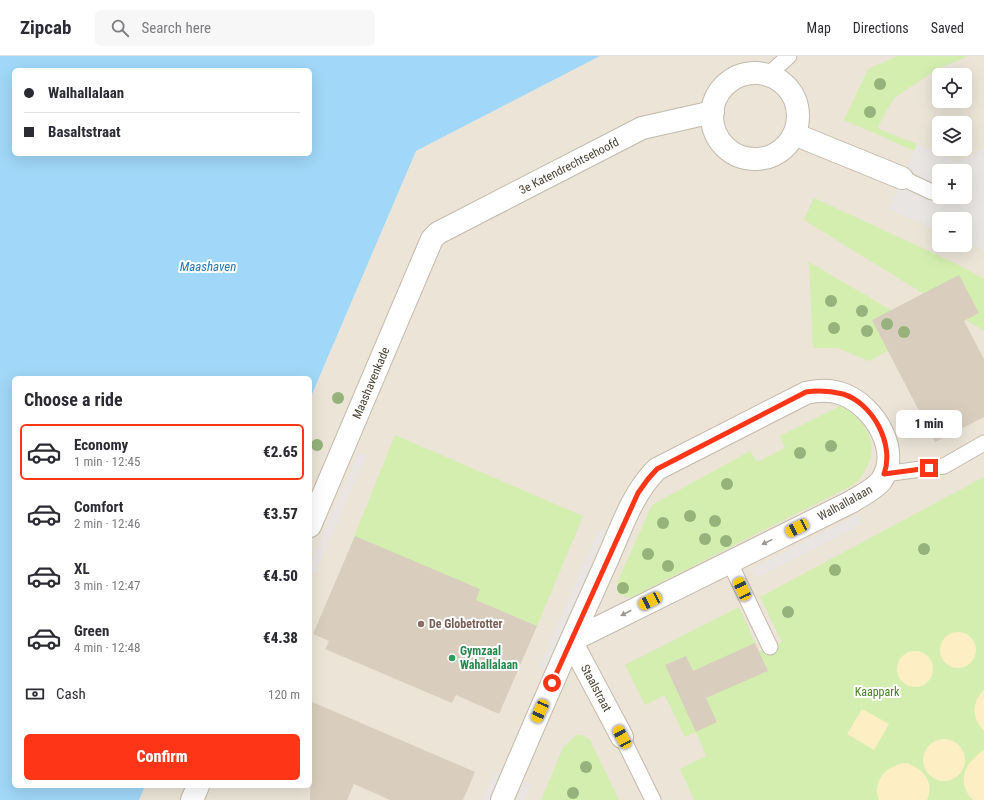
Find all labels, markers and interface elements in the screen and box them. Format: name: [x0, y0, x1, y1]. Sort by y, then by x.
search box: [95, 10, 375, 46]
text: Zipcab: [20, 16, 71, 39]
icon: search: [109, 17, 131, 39]
text: Search here: [141, 19, 211, 37]
text: Map: [807, 20, 831, 36]
text: Directions: [853, 20, 909, 36]
text: Saved: [931, 20, 964, 36]
map controls: [932, 68, 972, 252]
button: locate: [932, 68, 972, 108]
text: Walhallalaan: [48, 84, 124, 102]
button: layers: [932, 116, 972, 156]
text: Basaltstraat: [48, 123, 121, 141]
street label: 3e Katendrechtsehoofd: [517, 135, 621, 197]
button: +: [932, 164, 972, 204]
button: −: [932, 212, 972, 252]
water label: Maashaven: [180, 259, 236, 274]
street label: Maashavenkade: [350, 345, 393, 421]
text: Choose a ride: [24, 389, 123, 410]
callout: 1 min: [896, 410, 962, 438]
text: 1 min: [915, 416, 943, 431]
icon: car: [26, 434, 62, 470]
text: Economy: [74, 436, 128, 454]
text: €2.65: [263, 443, 298, 461]
text: 1 min · 12:45: [74, 454, 140, 469]
route end: [920, 459, 938, 477]
street label: Walhallalaan: [815, 482, 875, 524]
icon: car: [26, 496, 62, 532]
text: Comfort: [74, 498, 123, 516]
text: €3.57: [263, 505, 298, 523]
text: 2 min · 12:46: [74, 516, 140, 531]
car: [784, 517, 810, 539]
one-way arrow: [762, 539, 773, 546]
icon: car: [26, 558, 62, 594]
text: XL: [74, 560, 90, 578]
text: €4.50: [263, 567, 298, 585]
car: [731, 576, 753, 602]
text: 3 min · 12:47: [74, 578, 140, 593]
car: [637, 590, 663, 612]
one-way arrow: [620, 610, 632, 616]
place label: De Globetrotter: [429, 617, 503, 631]
marker: De Globetrotter: [416, 619, 426, 629]
icon: car: [26, 620, 62, 656]
text: Green: [74, 622, 109, 640]
text: €4.38: [263, 629, 298, 647]
text: 4 min · 12:48: [74, 640, 140, 655]
place label: Gymzaal Wahallalaan: [460, 644, 518, 672]
marker: Gymzaal Wahallalaan: [447, 653, 457, 663]
street label: Staalstraat: [578, 662, 614, 714]
route start: [543, 674, 561, 692]
icon: cash: [24, 683, 46, 705]
text: Cash: [56, 685, 86, 703]
park label: Kaappark: [855, 685, 900, 699]
text: 120 m: [268, 687, 300, 702]
car: [530, 698, 550, 724]
car: [611, 724, 633, 750]
button: Confirm: [24, 734, 300, 780]

